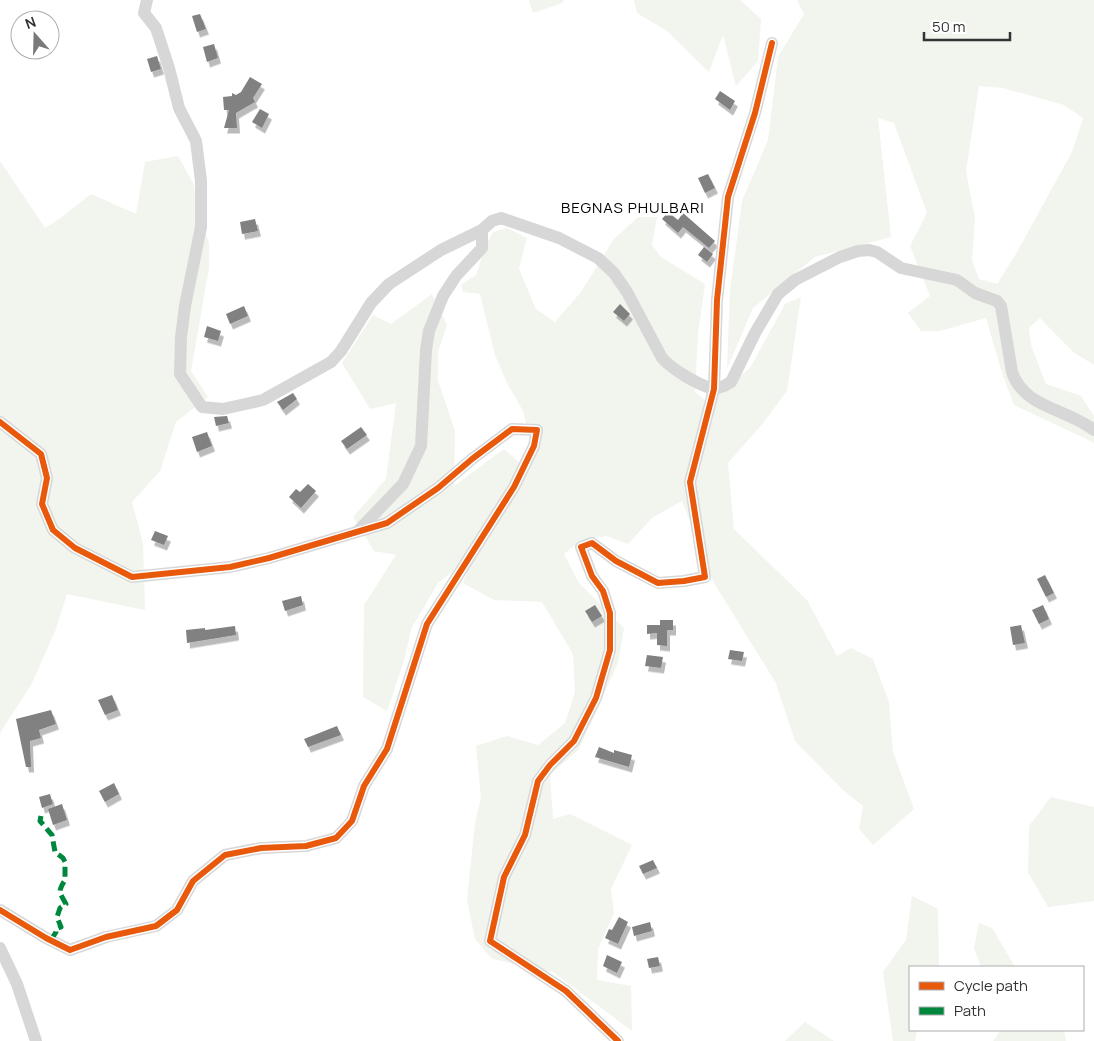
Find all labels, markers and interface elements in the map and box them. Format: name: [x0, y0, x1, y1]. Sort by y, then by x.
north arrow: [10, 10, 60, 60]
scale bar: [924, 10, 1010, 42]
text: N: [22, 12, 38, 33]
text: 50 m: [932, 16, 966, 37]
district label: BEGNAS PHULBARI: [561, 197, 705, 218]
legend: [909, 966, 1084, 1031]
text: Cycle path: [954, 975, 1028, 996]
text: Path: [954, 1000, 986, 1021]

